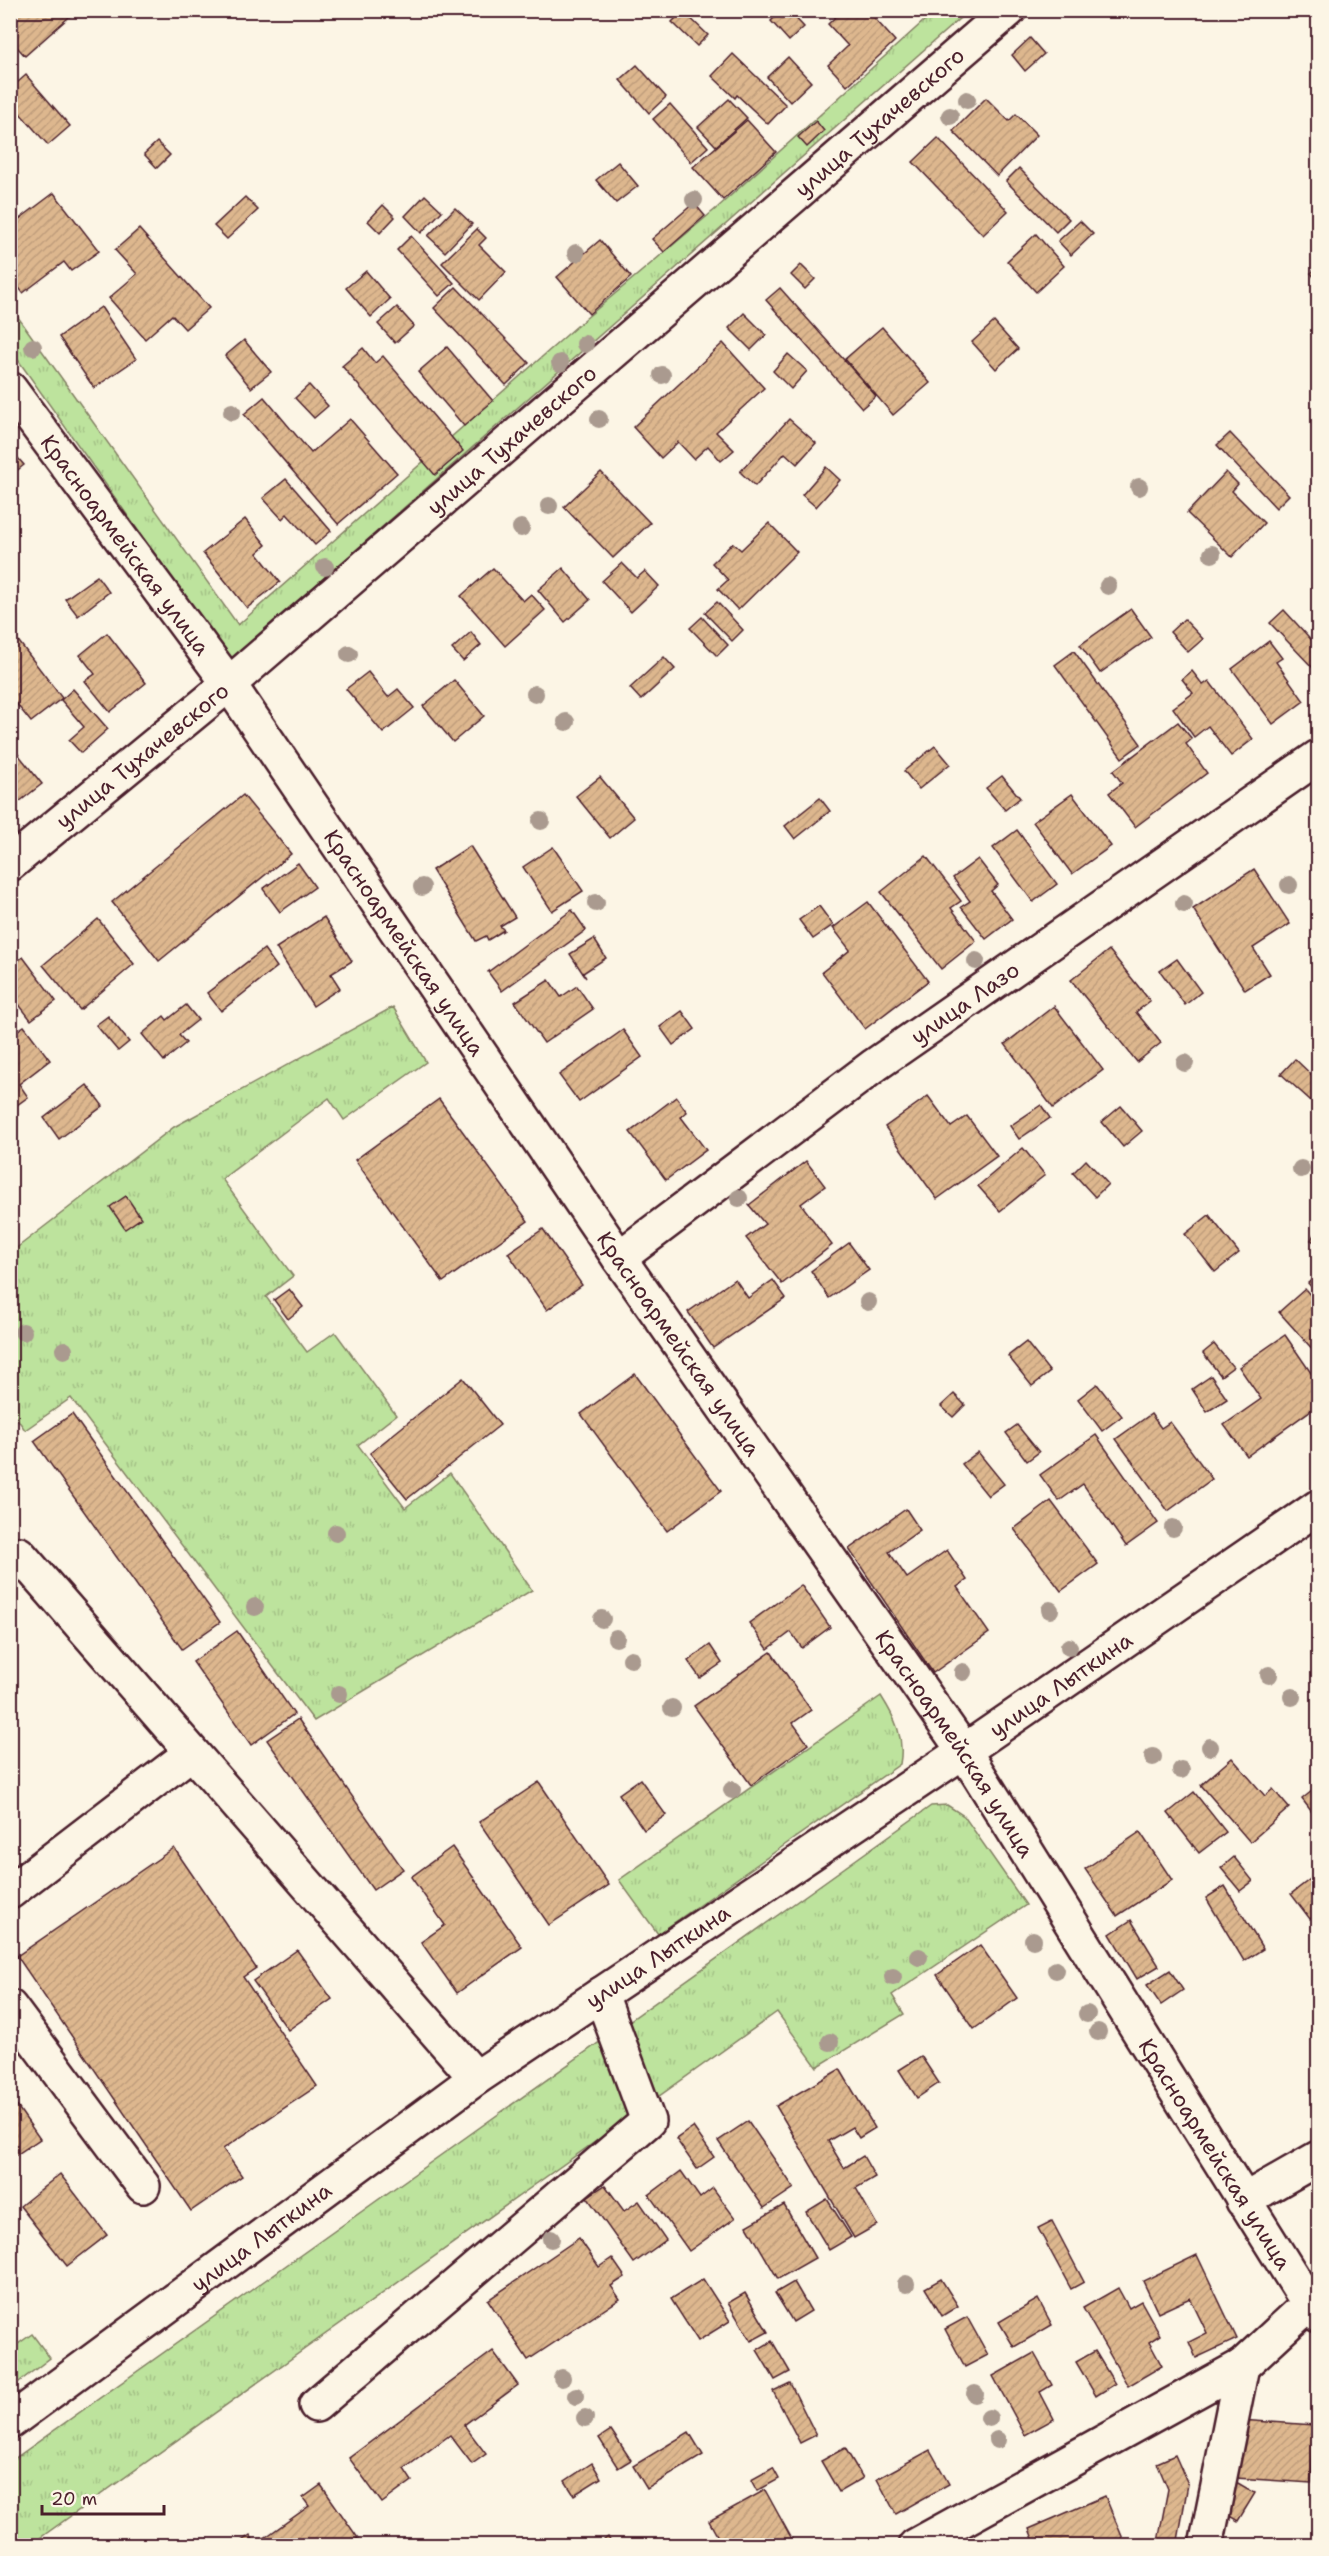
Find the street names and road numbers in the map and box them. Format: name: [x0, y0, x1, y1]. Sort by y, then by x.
street label: улица Тухачевского: [788, 41, 970, 204]
street label: улица Тухачевского: [421, 358, 603, 521]
street label: Красноармейская улица: [34, 429, 217, 661]
street label: улица Тухачевского: [50, 676, 235, 835]
street label: Красноармейская улица: [317, 824, 492, 1062]
street label: улица Лазо: [905, 955, 1025, 1051]
street label: Красноармейская улица: [591, 1226, 768, 1462]
street label: Красноармейская улица: [869, 1624, 1041, 1863]
street label: улица Лыткина: [983, 1625, 1138, 1744]
street label: улица Лыткина: [580, 1897, 736, 2015]
street label: Красноармейская улица: [1132, 2033, 1299, 2275]
street label: улица Лыткина: [185, 2175, 337, 2298]

